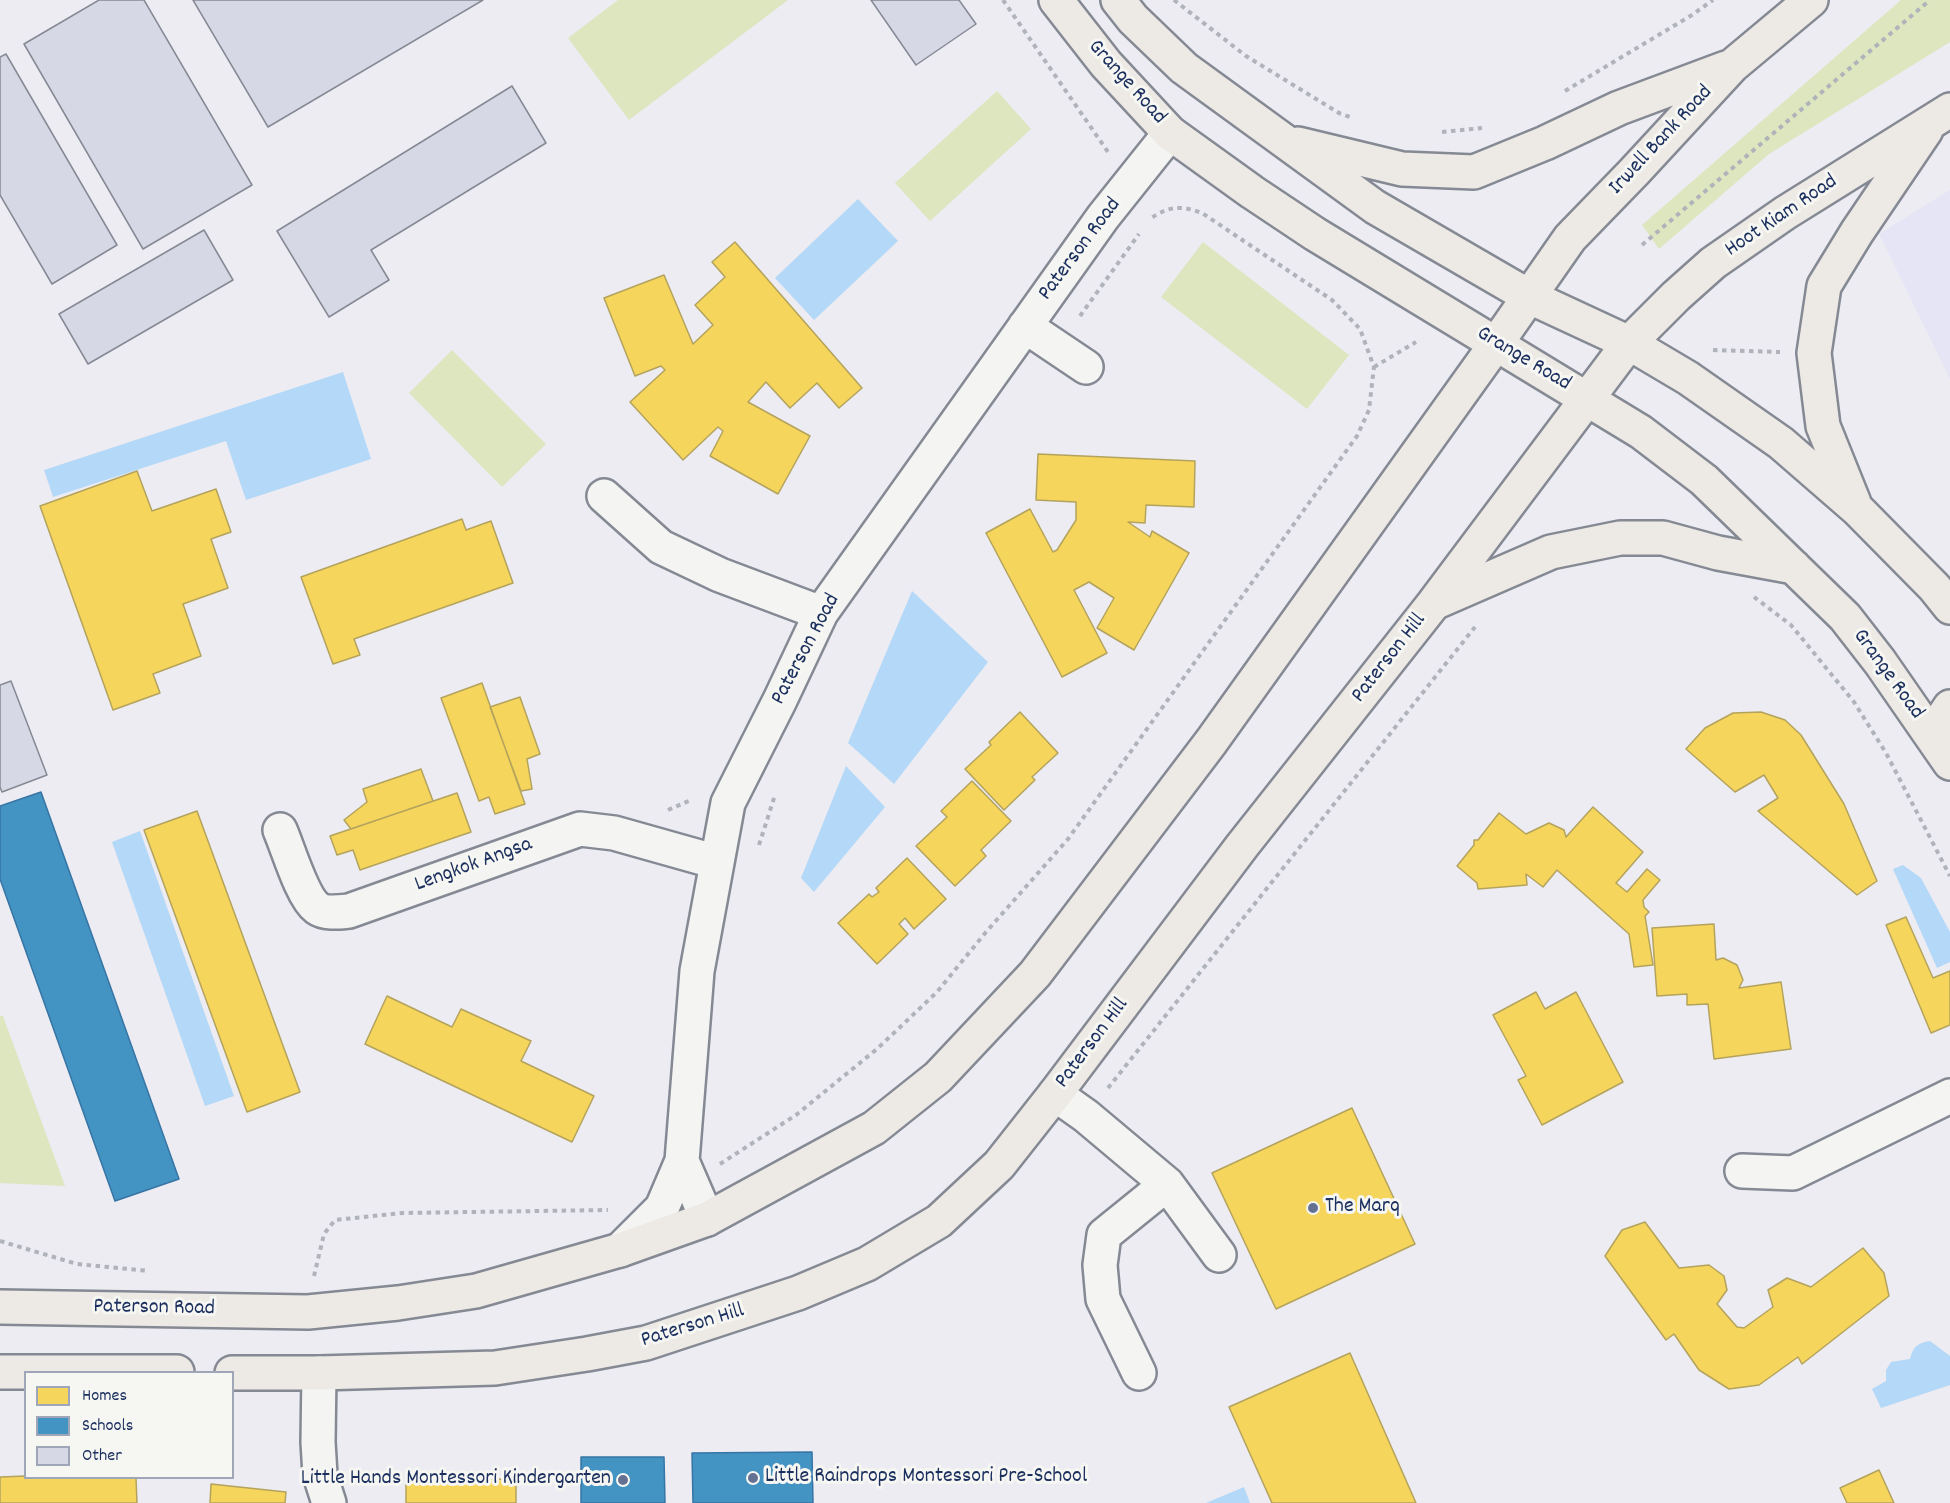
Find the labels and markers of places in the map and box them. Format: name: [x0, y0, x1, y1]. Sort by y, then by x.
place label: The Marq: [1325, 1195, 1400, 1221]
marker: The Marq: [1306, 1201, 1320, 1215]
place label: Little Raindrops Montessori Pre-School: [765, 1465, 1087, 1491]
place label: Little Hands Montessori Kindergarten: [301, 1467, 611, 1493]
marker: Little Raindrops Montessori Pre-School: [746, 1471, 760, 1485]
marker: Little Hands Montessori Kindergarten: [616, 1473, 630, 1487]

